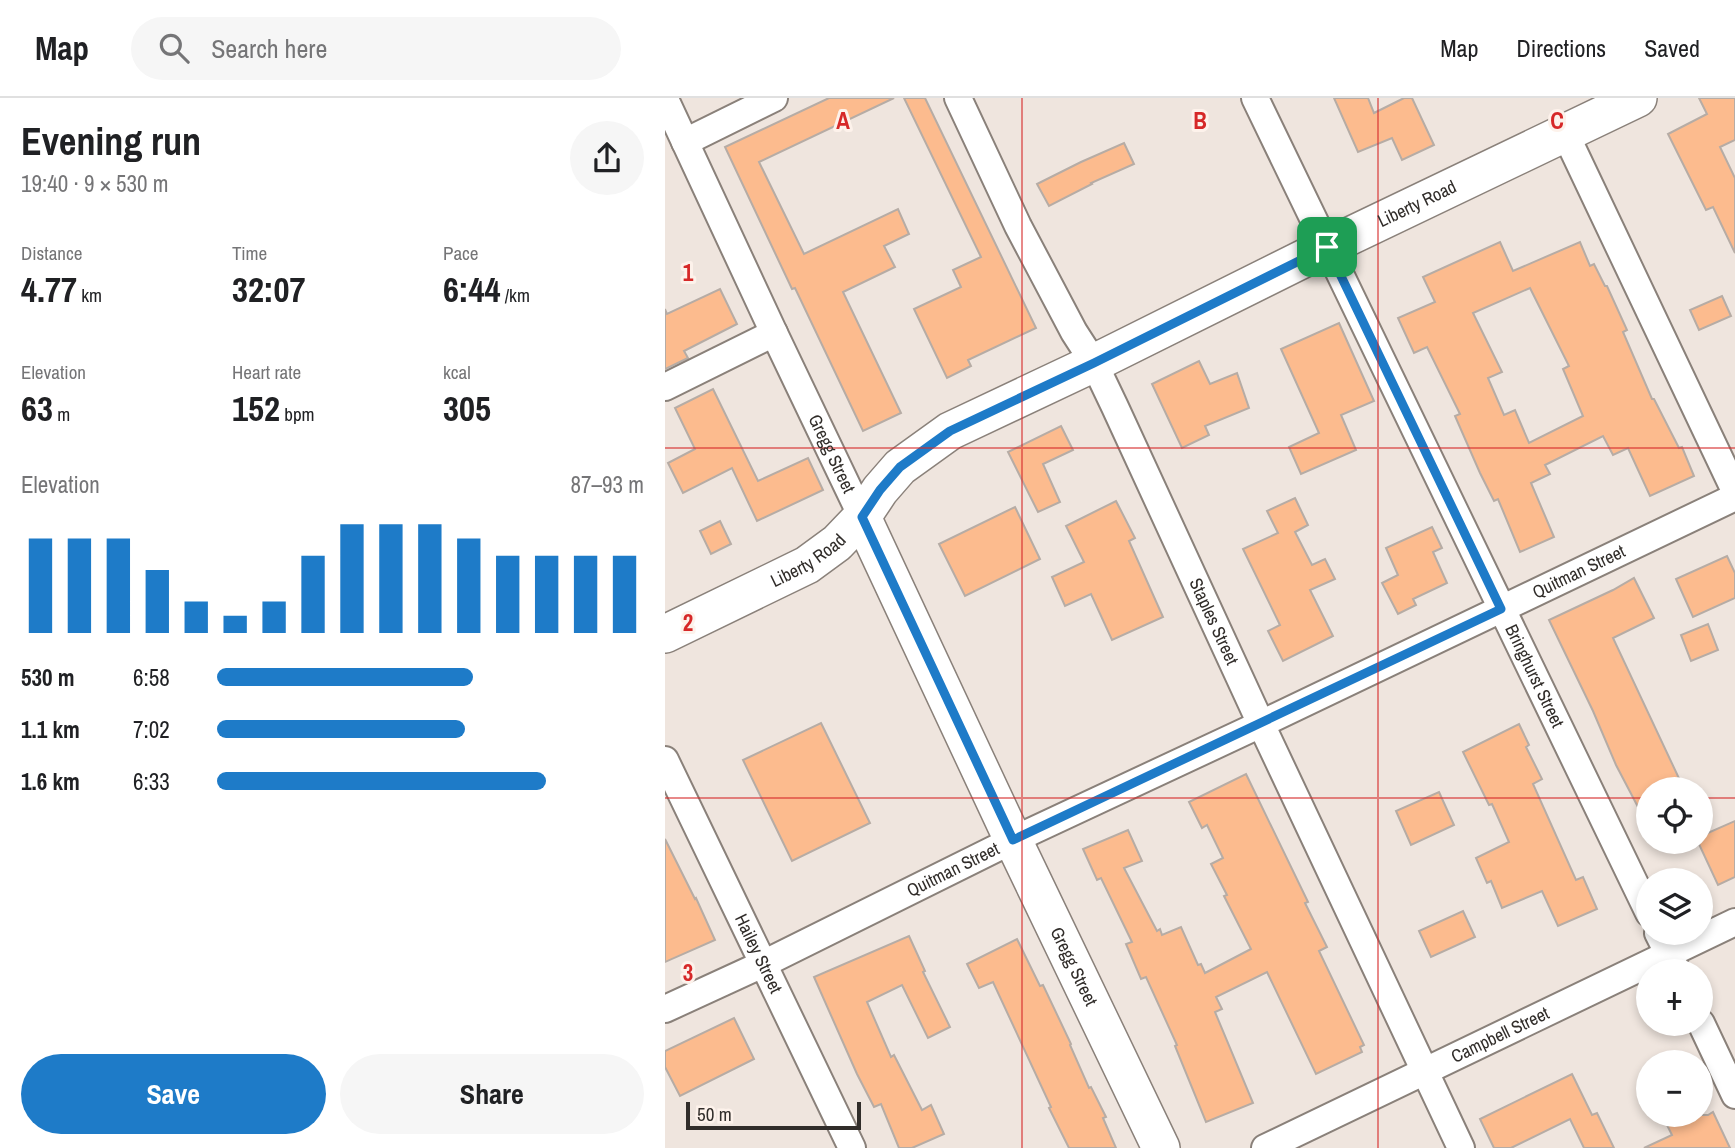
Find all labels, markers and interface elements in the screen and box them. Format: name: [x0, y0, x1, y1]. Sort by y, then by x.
search box: [131, 17, 621, 80]
text: Map: [35, 26, 89, 70]
icon: search: [155, 29, 193, 67]
text: Search here: [211, 31, 327, 66]
text: Map: [1440, 32, 1478, 64]
text: Directions: [1516, 32, 1606, 64]
text: Saved: [1644, 32, 1700, 64]
text: A: [836, 105, 850, 136]
text: B: [1193, 105, 1207, 136]
text: C: [1550, 105, 1564, 136]
text: Evening run: [21, 116, 201, 167]
button: share: [570, 121, 644, 195]
text: 19:40 · 9 × 530 m: [21, 168, 168, 199]
street label: Liberty Road: [1373, 174, 1460, 233]
pin: [1297, 217, 1357, 277]
icon: arrive: [1308, 228, 1346, 266]
text: Distance: [21, 240, 82, 266]
text: Time: [232, 240, 267, 266]
text: Pace: [443, 240, 479, 266]
text: 1: [683, 257, 694, 288]
text: 4.77: [21, 266, 77, 313]
text: 32:07: [232, 266, 305, 313]
text: 6:44: [443, 266, 500, 313]
text: km: [77, 282, 102, 308]
text: /km: [500, 282, 530, 308]
text: Elevation: [21, 359, 86, 385]
text: Heart rate: [232, 359, 301, 385]
text: kcal: [443, 359, 471, 385]
text: 63: [21, 385, 53, 432]
text: 152: [232, 385, 280, 432]
text: 305: [443, 385, 491, 432]
text: m: [53, 401, 70, 427]
text: bpm: [280, 401, 315, 427]
street label: Gregg Street: [803, 410, 862, 497]
text: Elevation: [21, 469, 100, 500]
text: 87–93 m: [571, 469, 644, 500]
street label: Liberty Road: [766, 528, 851, 593]
street label: Quitman Street: [1528, 538, 1629, 604]
street label: Staples Street: [1183, 574, 1245, 669]
text: 2: [683, 607, 693, 638]
street label: Bringhurst Street: [1499, 620, 1570, 732]
text: 530 m: [21, 662, 74, 693]
text: 6:58: [133, 662, 170, 693]
text: 1.1 km: [21, 714, 80, 745]
text: 7:02: [133, 714, 170, 745]
text: 1.6 km: [21, 766, 80, 797]
text: 6:33: [133, 766, 170, 797]
map controls: [1636, 777, 1713, 1127]
button: locate: [1636, 777, 1713, 854]
street label: Quitman Street: [902, 836, 1003, 903]
button: layers: [1636, 868, 1713, 945]
street label: Hailey Street: [729, 910, 789, 997]
street label: Gregg Street: [1045, 923, 1104, 1010]
text: 3: [683, 957, 693, 988]
button: +: [1636, 959, 1713, 1036]
street label: Campbell Street: [1447, 1000, 1553, 1069]
button: −: [1636, 1050, 1713, 1127]
button: Save: [21, 1054, 326, 1134]
button: Share: [340, 1054, 644, 1134]
scale bar: [686, 1099, 861, 1131]
text: 50 m: [697, 1101, 732, 1127]

